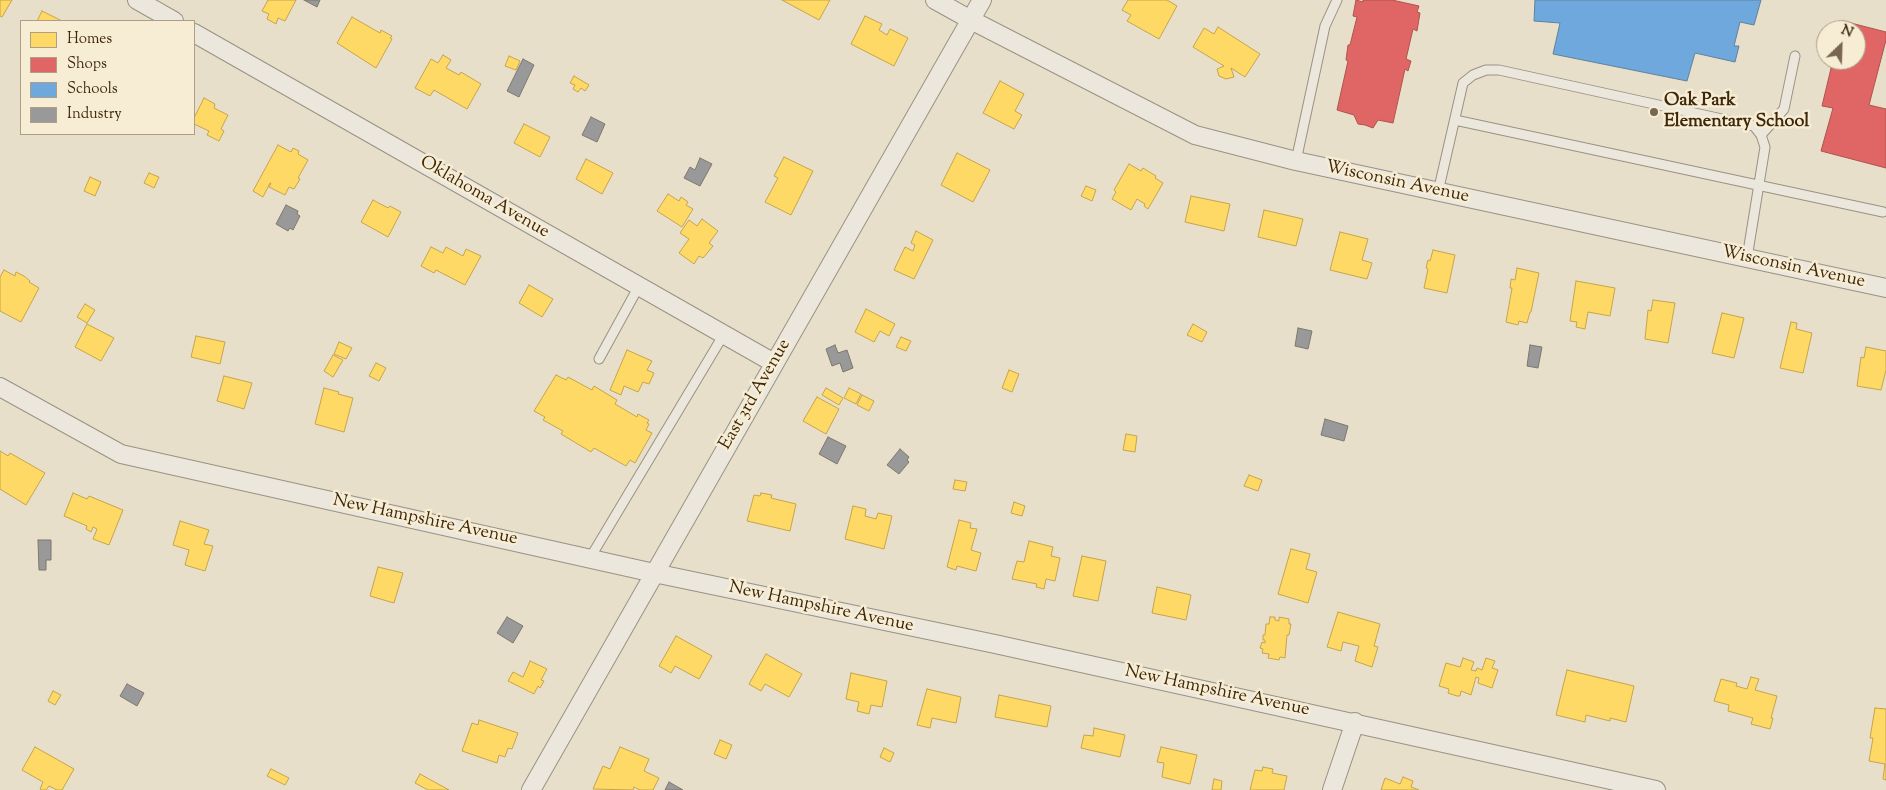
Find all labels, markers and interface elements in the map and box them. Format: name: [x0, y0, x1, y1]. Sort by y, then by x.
legend: [20, 20, 195, 135]
north arrow: [1816, 20, 1866, 70]
text: N: [1838, 21, 1856, 44]
text: Homes: [67, 29, 112, 50]
text: Shops: [67, 54, 107, 75]
text: Schools: [67, 79, 118, 100]
place label: Oak Park Elementary School: [1664, 91, 1809, 134]
text: Industry: [67, 104, 122, 125]
marker: Oak Park Elementary School: [1648, 106, 1660, 118]
street label: Oklahoma Avenue: [415, 152, 553, 244]
street label: Wisconsin Avenue: [1323, 157, 1471, 209]
street label: Wisconsin Avenue: [1719, 242, 1867, 294]
street label: East 3rd Avenue: [716, 336, 796, 454]
street label: New Hampshire Avenue: [331, 491, 519, 551]
street label: New Hampshire Avenue: [727, 578, 915, 638]
street label: New Hampshire Avenue: [1123, 662, 1311, 722]

